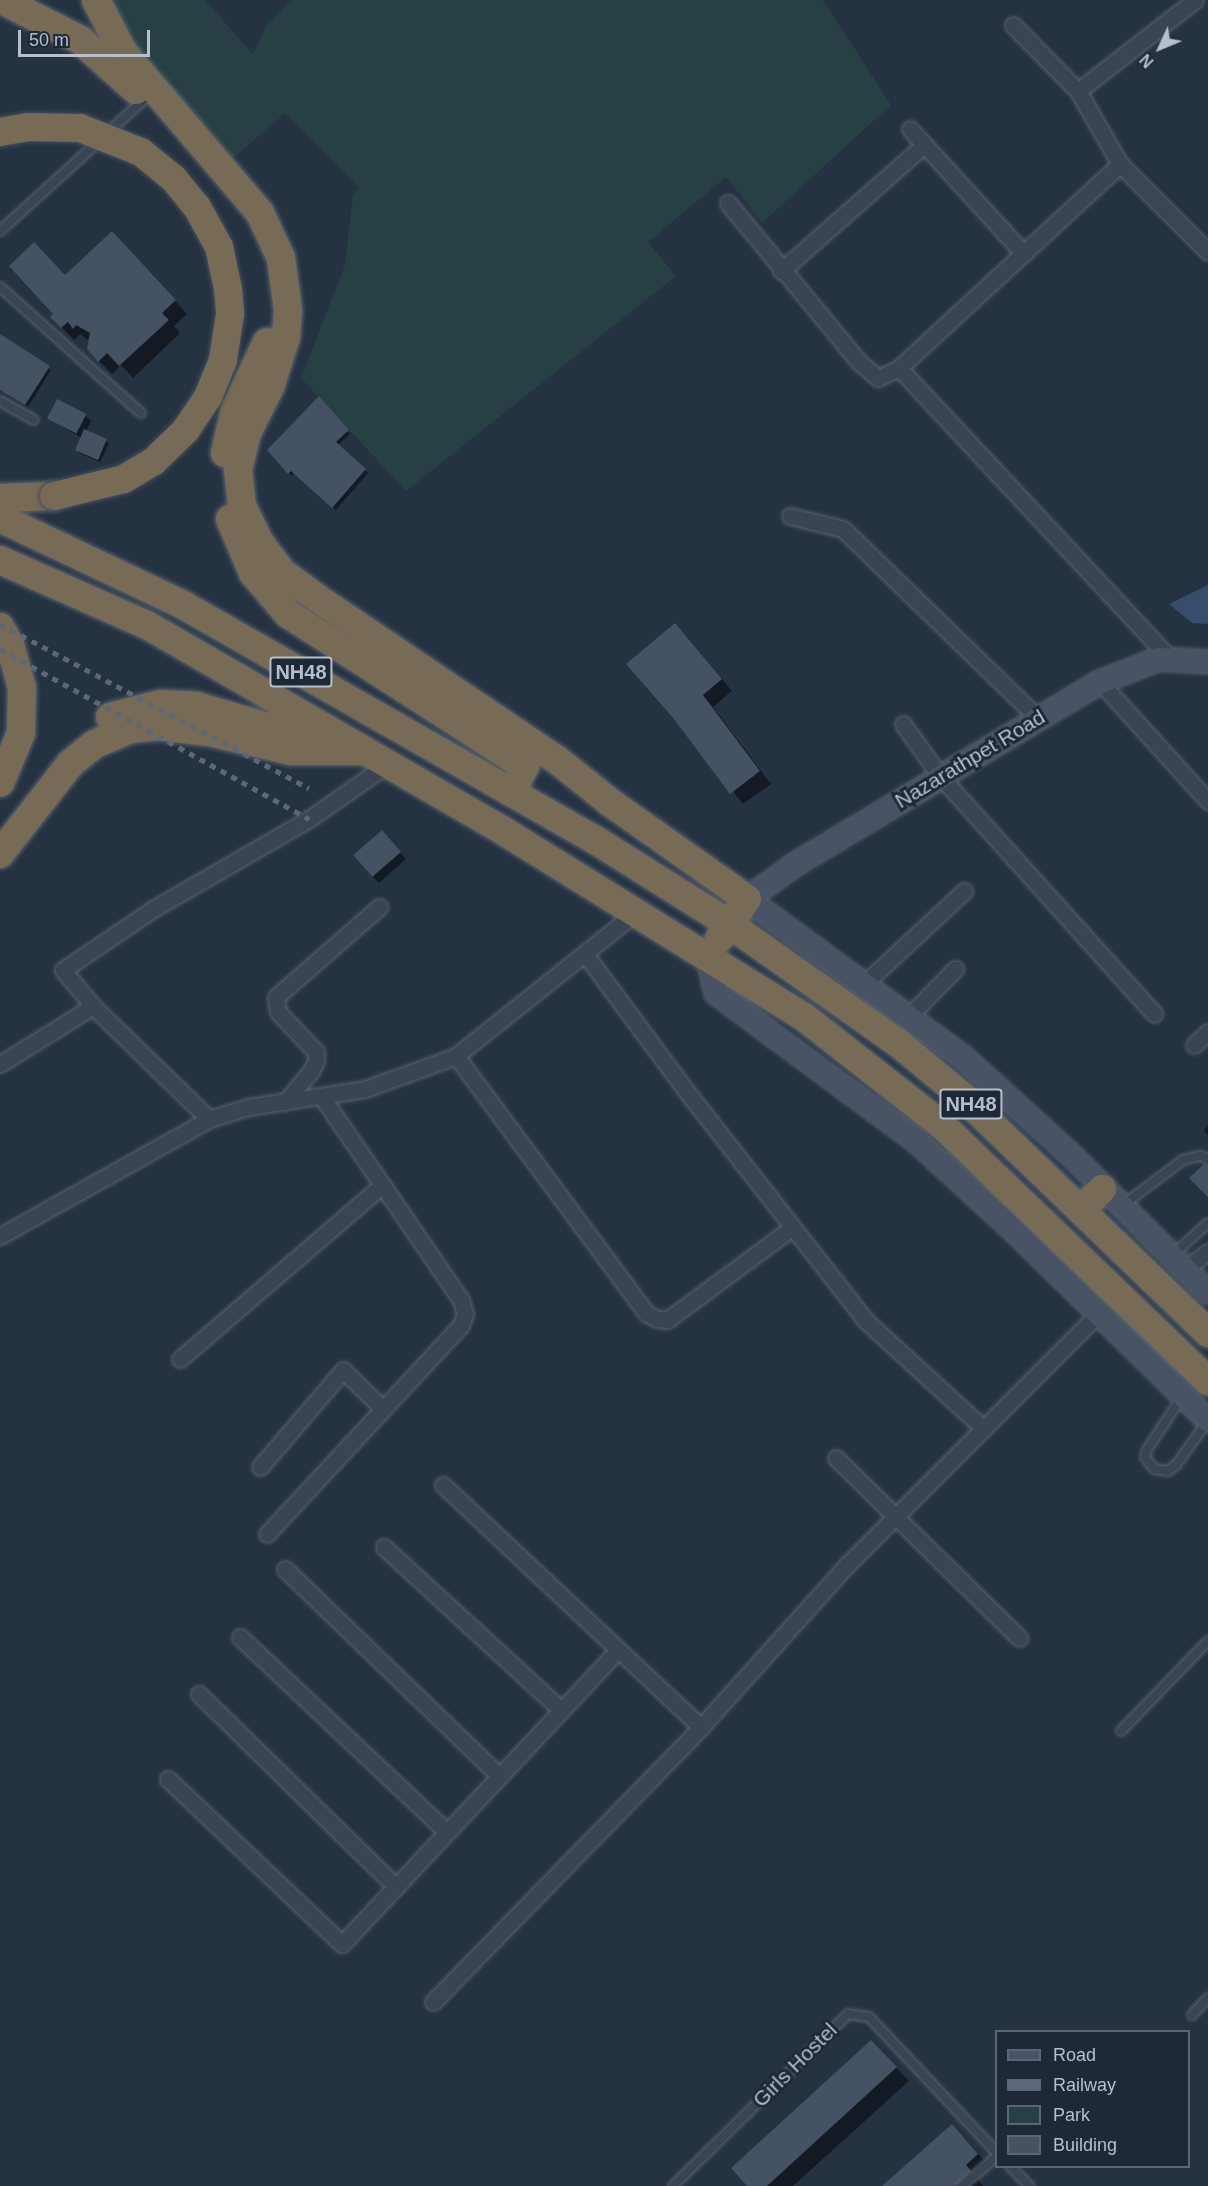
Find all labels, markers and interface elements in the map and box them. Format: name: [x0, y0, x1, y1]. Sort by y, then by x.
scale bar: [21, 18, 153, 56]
north arrow: [1130, 18, 1190, 78]
text: 50 m: [29, 30, 69, 50]
text: N: [1137, 51, 1157, 71]
road number: NH48: [268, 655, 334, 689]
street label: Nazarathpet Road: [890, 704, 1050, 814]
road number: NH48: [938, 1087, 1004, 1121]
street label: Girls Hostel: [748, 2018, 842, 2112]
legend: [995, 2030, 1190, 2168]
text: Road: [1053, 2045, 1096, 2065]
text: Railway: [1053, 2075, 1116, 2095]
text: Park: [1053, 2105, 1090, 2125]
text: Building: [1053, 2135, 1117, 2155]

